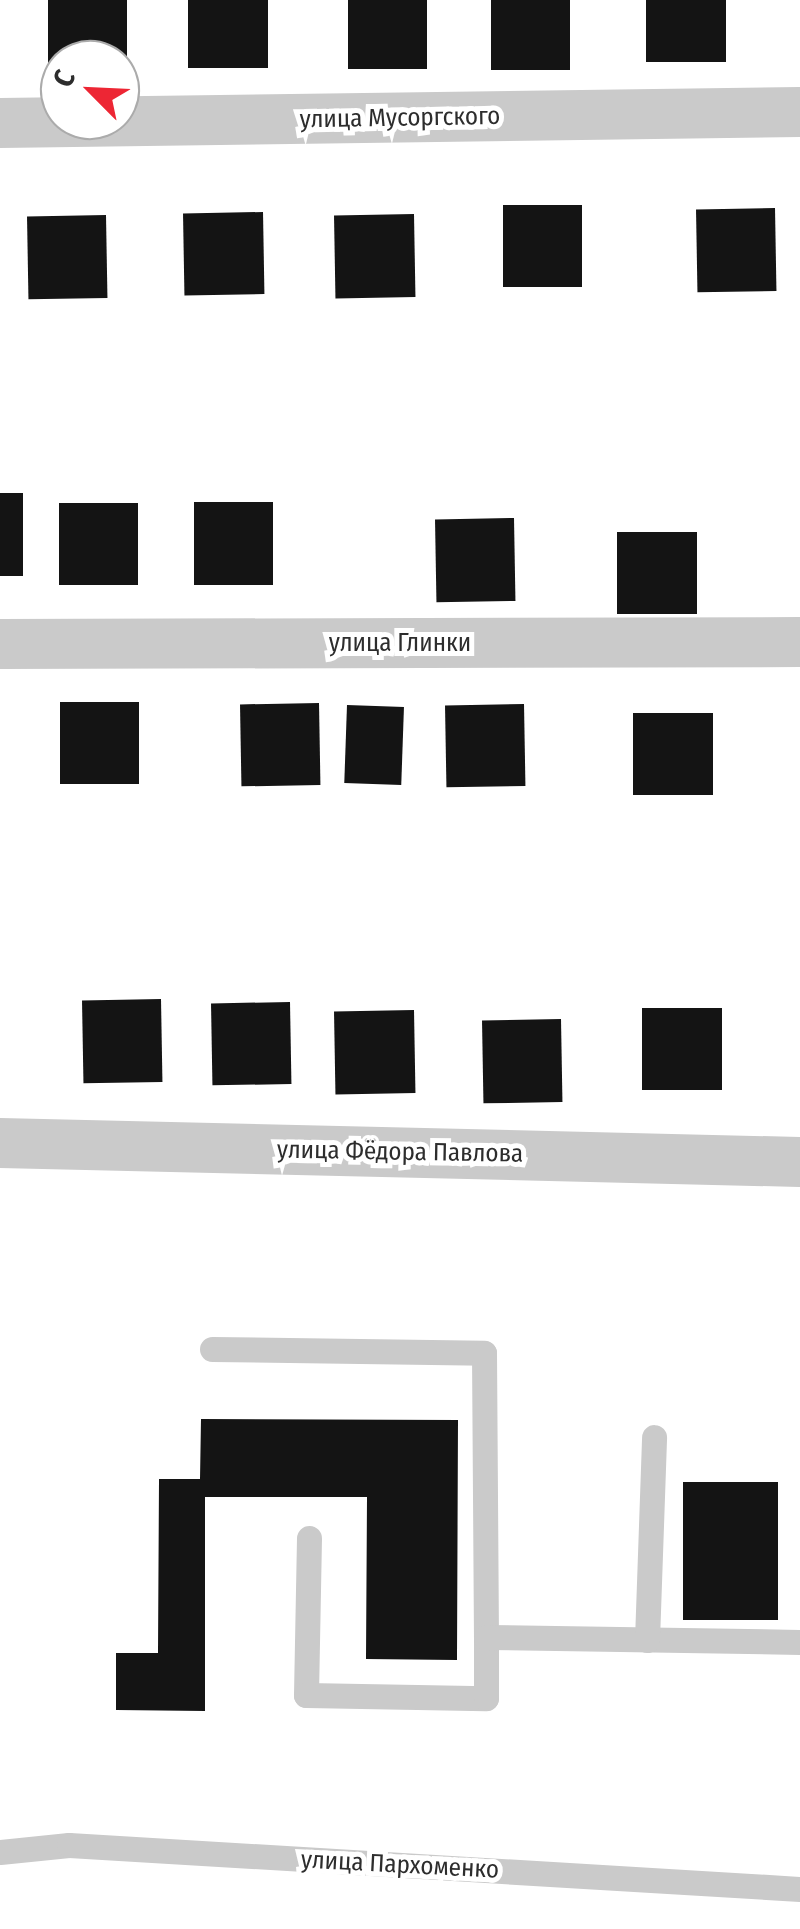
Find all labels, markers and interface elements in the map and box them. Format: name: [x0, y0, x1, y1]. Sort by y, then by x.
north arrow: [40, 40, 140, 140]
text: С: [46, 65, 82, 92]
street label: улица Мусоргского: [299, 101, 501, 135]
street label: улица Глинки: [329, 628, 471, 658]
street label: улица Фёдора Павлова: [277, 1135, 523, 1169]
street label: улица Пархоменко: [300, 1845, 500, 1885]

